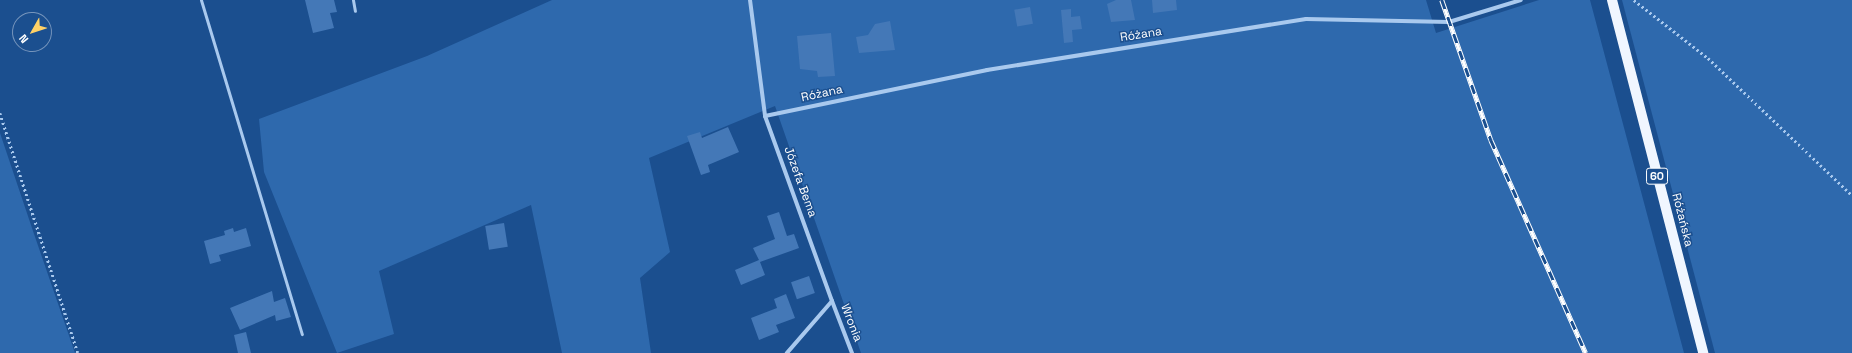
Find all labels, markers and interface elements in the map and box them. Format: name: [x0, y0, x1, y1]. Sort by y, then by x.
north arrow: [12, 12, 52, 52]
street label: Różana: [1119, 25, 1163, 45]
text: N: [16, 32, 31, 46]
street label: Różana: [800, 83, 844, 105]
street label: Józefa Bema: [781, 145, 819, 219]
road number: 60: [1646, 167, 1668, 185]
street label: Różańska: [1668, 192, 1696, 248]
street label: Wronia: [837, 302, 865, 344]

